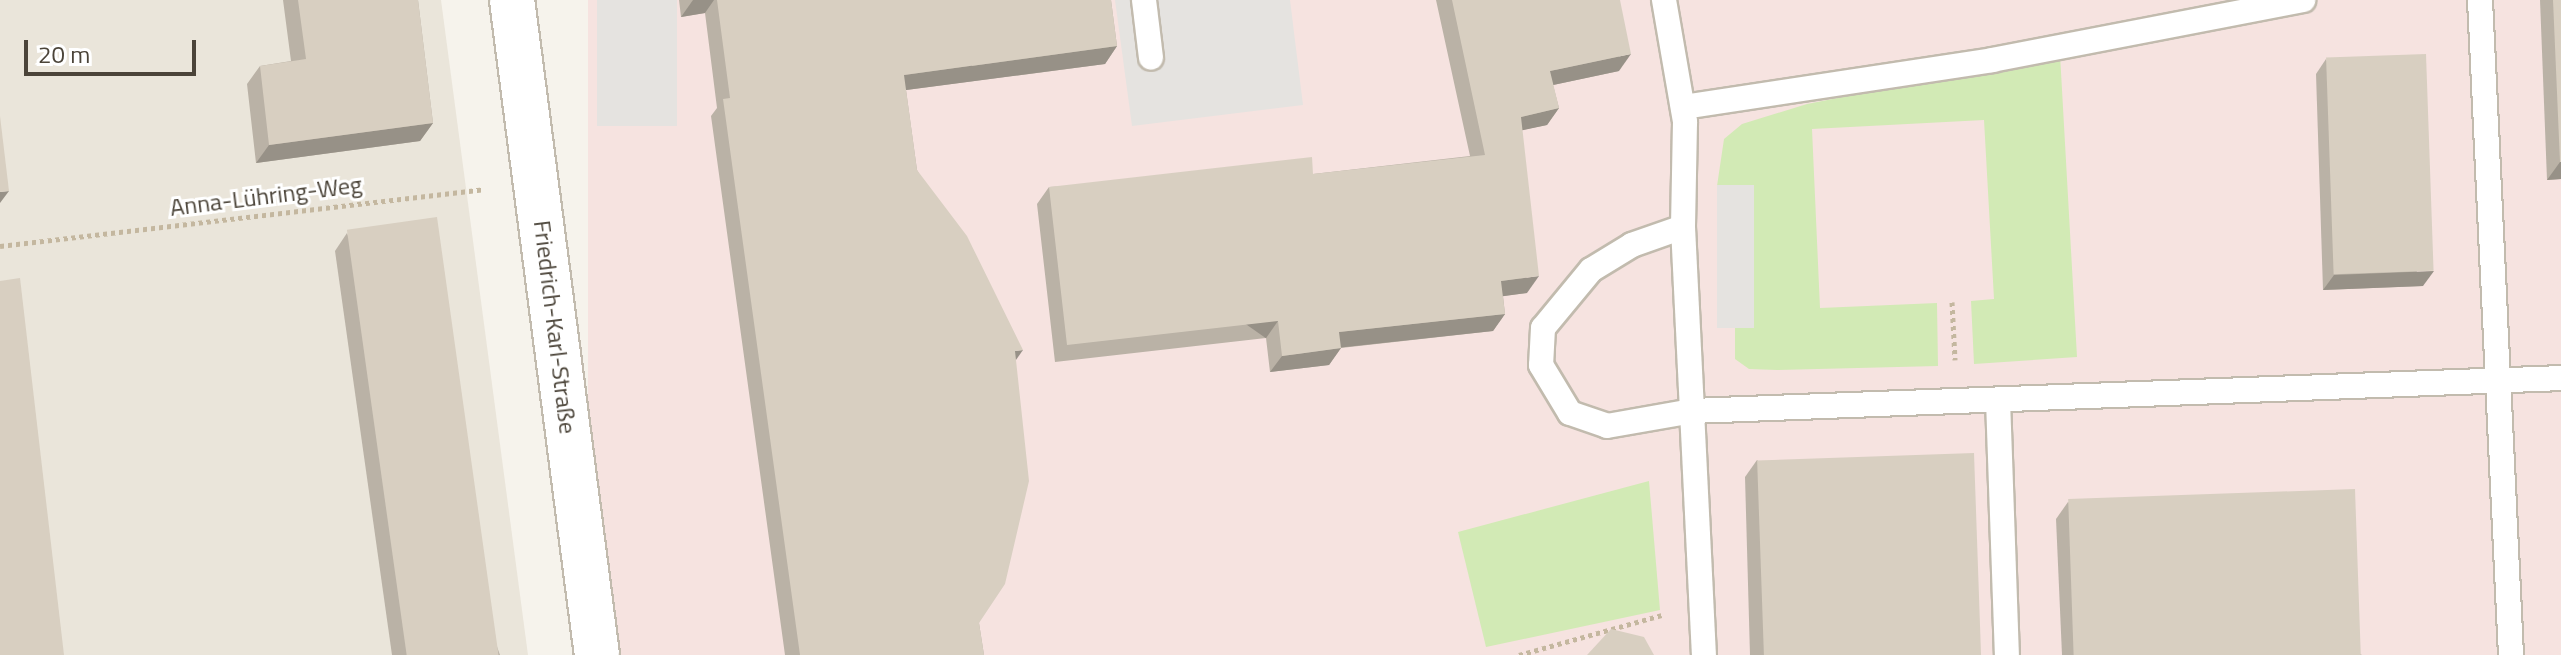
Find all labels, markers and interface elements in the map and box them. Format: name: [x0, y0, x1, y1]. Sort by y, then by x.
scale bar: [28, 24, 200, 74]
text: 20 m: [38, 36, 90, 72]
street label: Anna-Lühring-Weg: [168, 170, 364, 222]
street label: Friedrich-Karl-Straße: [528, 219, 582, 435]

